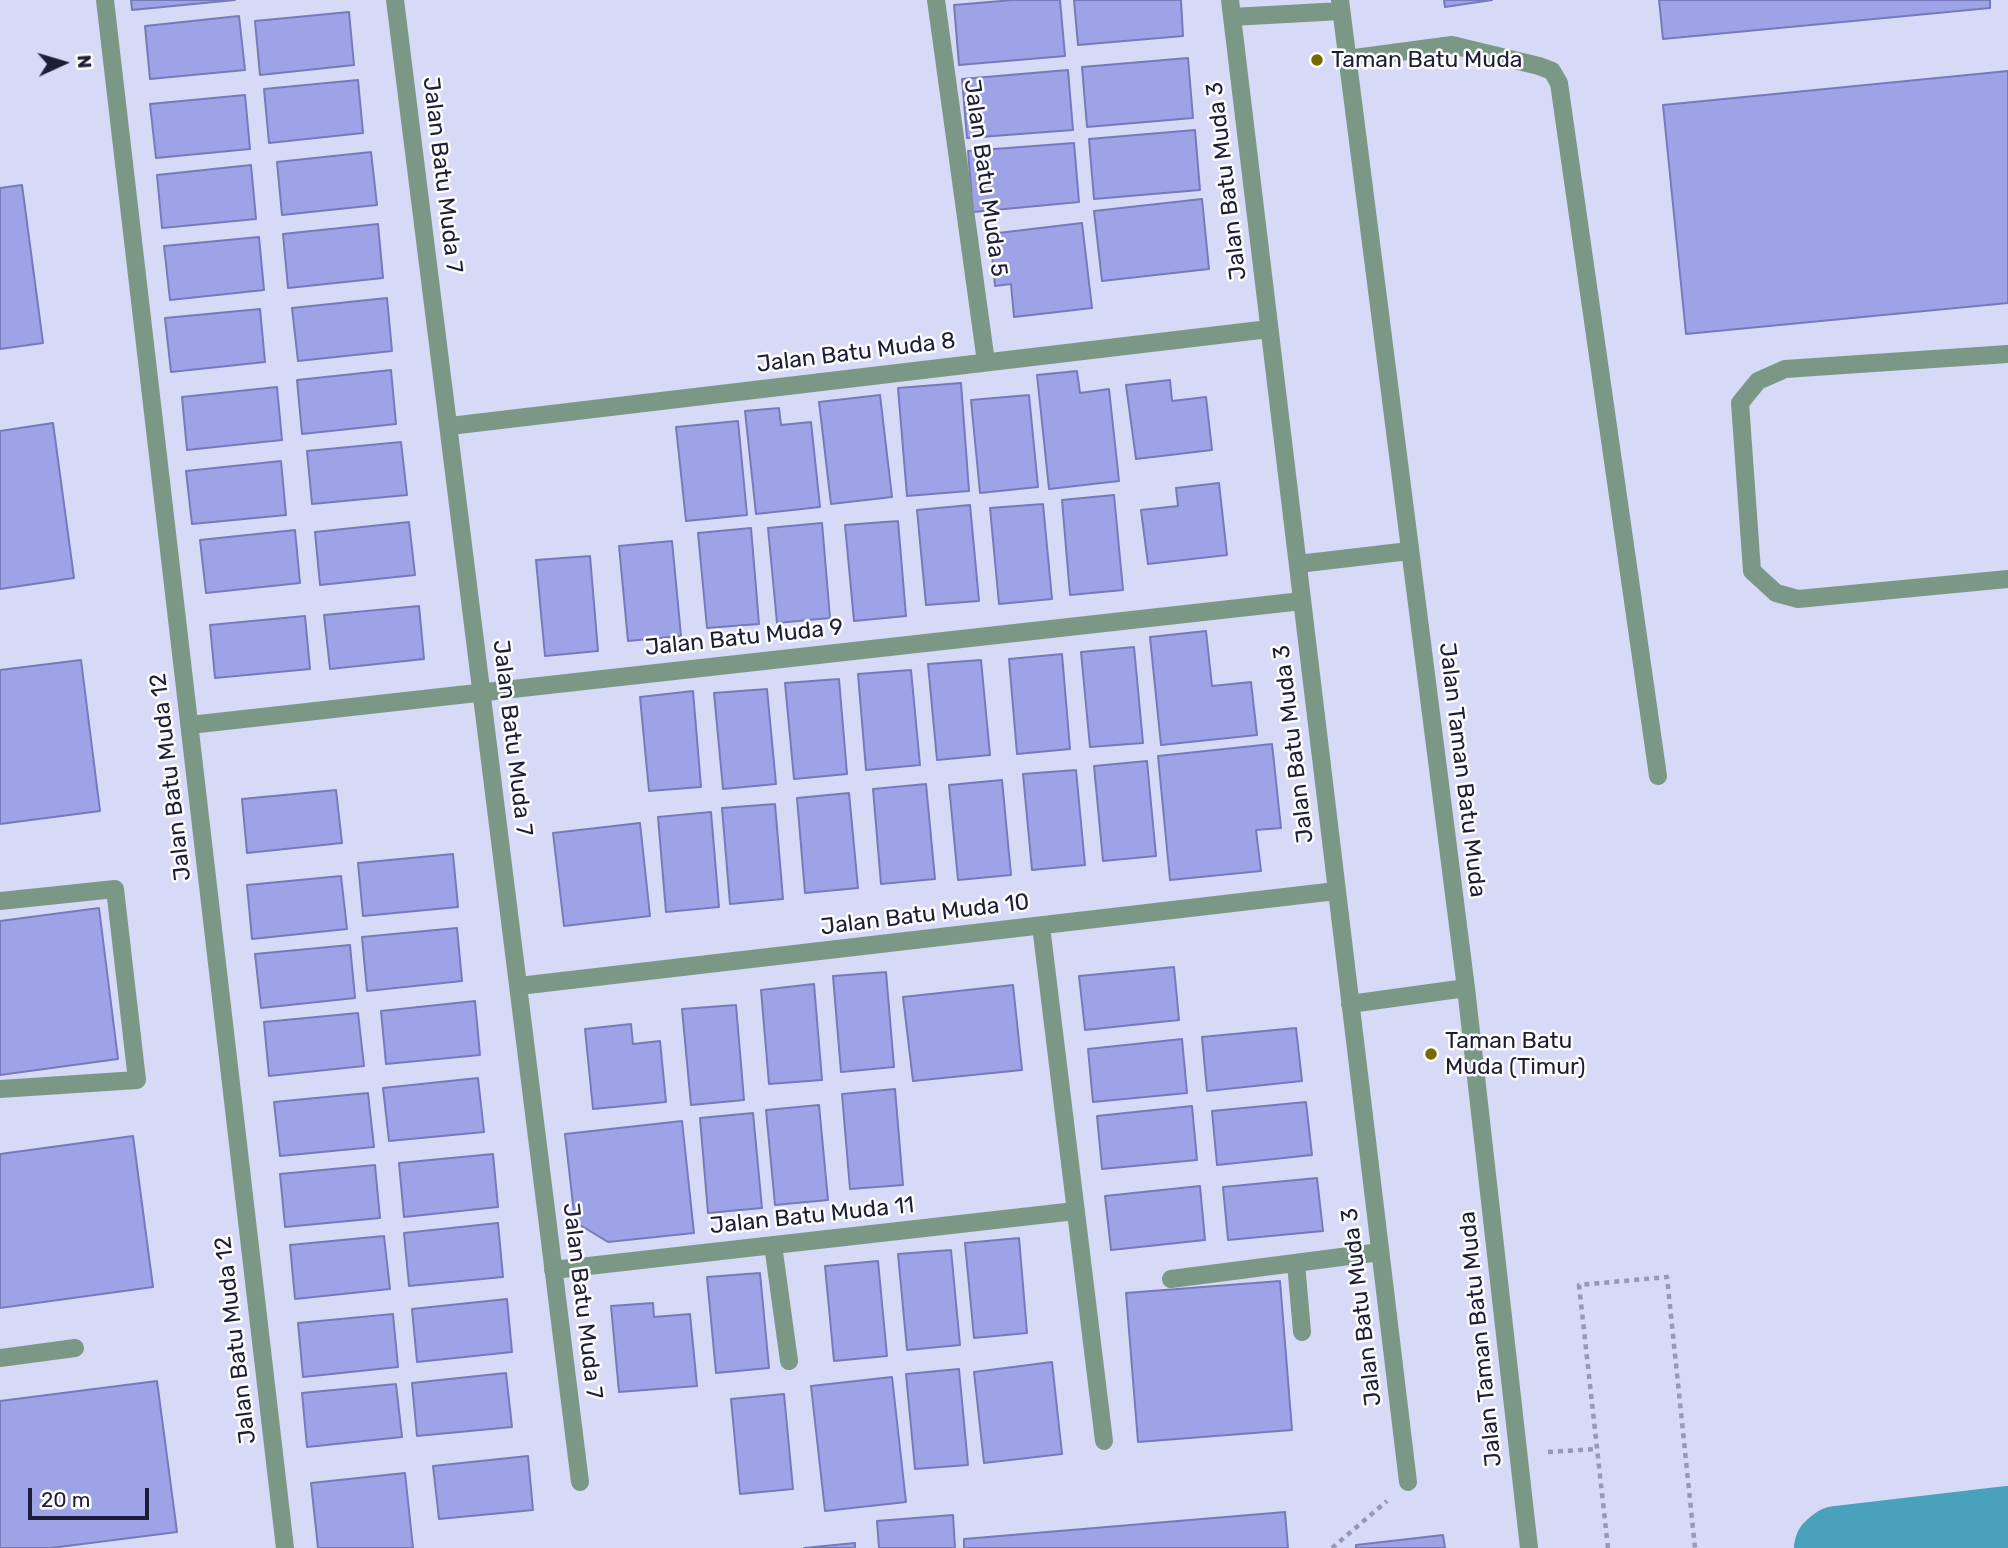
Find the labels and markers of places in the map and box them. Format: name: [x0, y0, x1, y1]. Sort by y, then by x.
place label: Taman Batu Muda: [1331, 46, 1523, 74]
marker: Taman Batu Muda: [1309, 52, 1325, 68]
place label: Taman Batu Muda (Timur): [1445, 1027, 1586, 1081]
marker: Taman Batu Muda (Timur): [1423, 1046, 1439, 1062]

